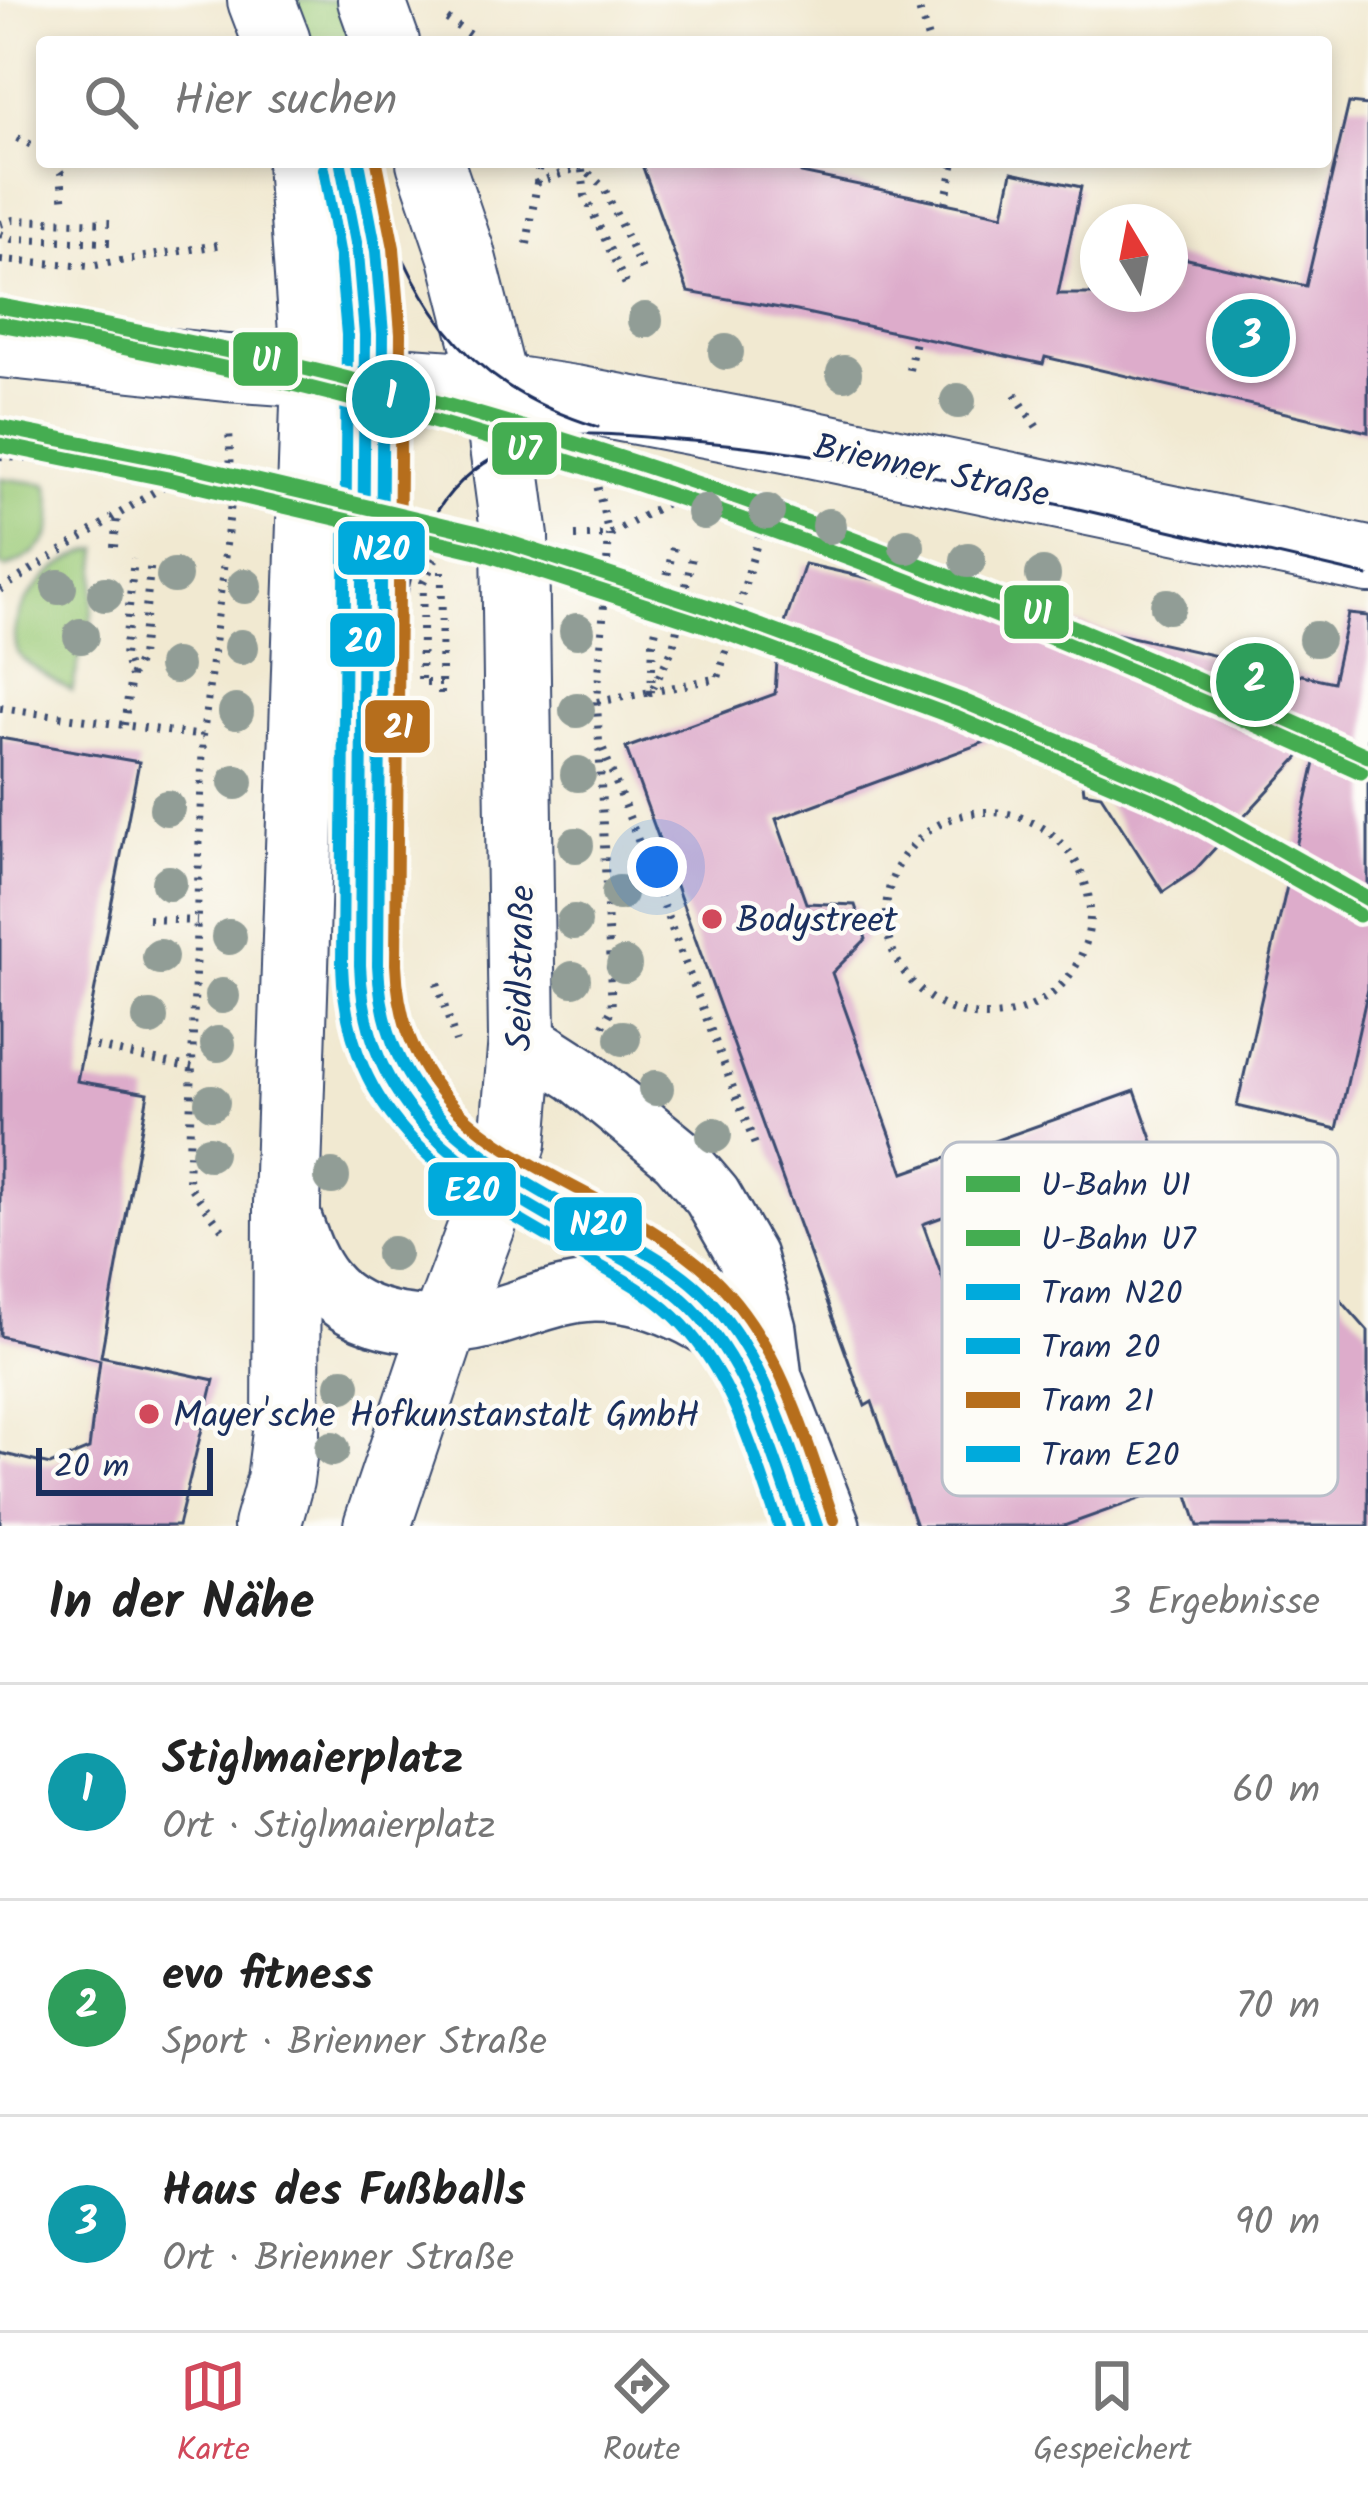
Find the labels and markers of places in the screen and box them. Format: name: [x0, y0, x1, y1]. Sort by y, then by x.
pin: 3: [1212, 293, 1290, 383]
pin: 1: [352, 354, 430, 444]
pin: 2: [1216, 637, 1294, 727]
place label: Bodystreet: [736, 894, 899, 951]
marker: Bodystreet: [699, 906, 725, 932]
place label: Mayer'sche Hofkunstanstalt GmbH: [173, 1389, 700, 1446]
marker: Mayer'sche Hofkunstanstalt GmbH: [136, 1401, 162, 1427]

